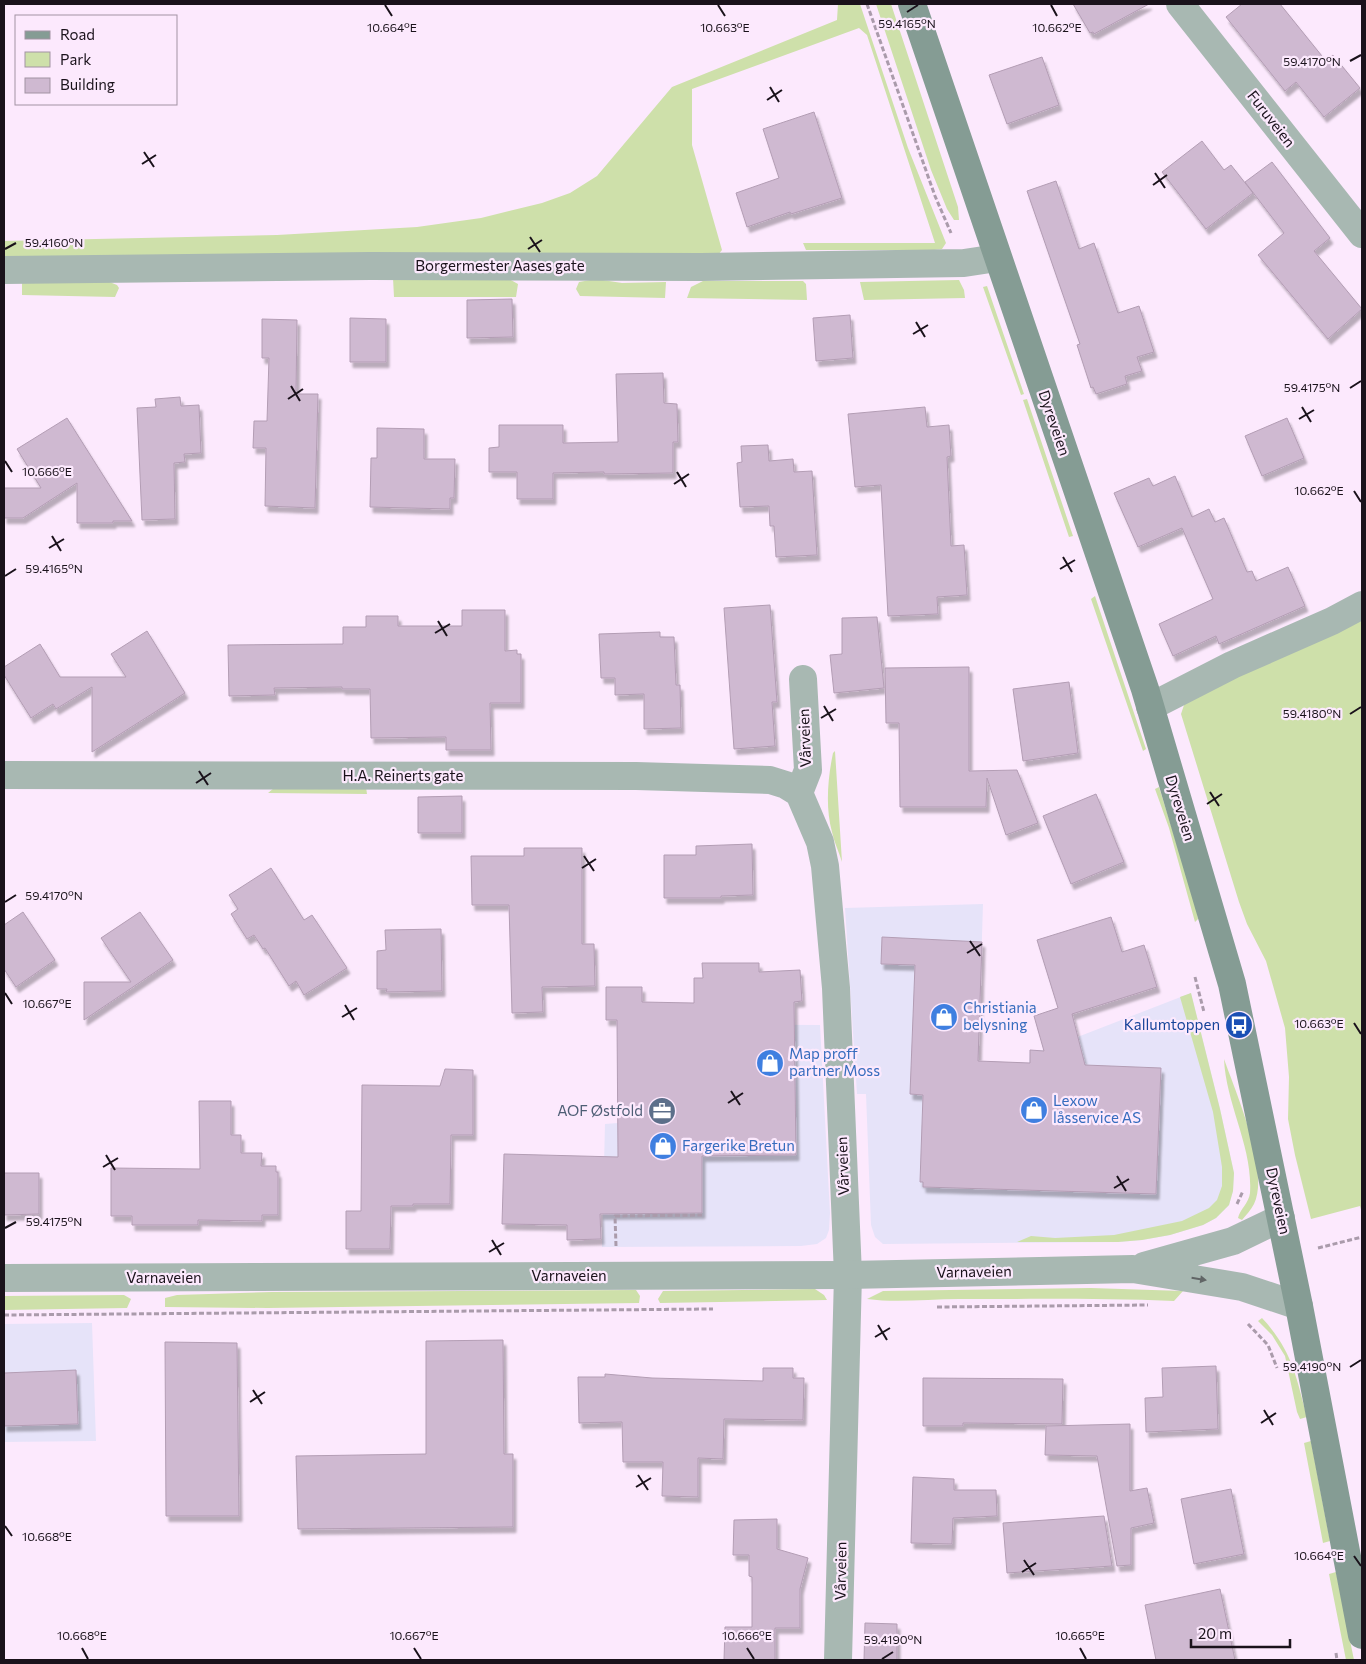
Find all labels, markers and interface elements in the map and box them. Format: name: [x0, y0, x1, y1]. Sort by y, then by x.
legend: [15, 15, 178, 105]
text: 59.4165°N: [878, 16, 936, 30]
text: 10.664°E: [367, 20, 417, 34]
text: 10.663°E: [700, 20, 750, 34]
text: 10.662°E: [1032, 20, 1082, 34]
text: Road: [60, 25, 95, 43]
text: Park: [60, 50, 91, 68]
text: 59.4170°N: [1283, 54, 1341, 68]
text: Building: [60, 75, 115, 93]
street label: Furuveien: [1244, 87, 1299, 150]
text: 59.4160°N: [25, 235, 83, 249]
street label: Borgermester Aases gate: [415, 256, 585, 274]
text: 59.4175°N: [1284, 380, 1340, 394]
street label: Dyreveien: [1035, 388, 1075, 458]
text: 10.666°E: [22, 464, 72, 478]
text: 10.662°E: [1294, 483, 1344, 497]
text: 59.4165°N: [25, 561, 83, 575]
text: 59.4180°N: [1283, 706, 1341, 720]
street label: Vårveien: [794, 708, 814, 768]
street label: H.A. Reinerts gate: [342, 766, 464, 784]
street label: Dyreveien: [1162, 773, 1199, 843]
text: 59.4170°N: [25, 888, 83, 902]
text: 10.667°E: [22, 996, 72, 1010]
place label: Christiania belysning: [963, 998, 1037, 1033]
shop icon: Christiania belysning: [929, 1002, 959, 1032]
bus stop icon: Kallumtoppen: [1224, 1010, 1254, 1040]
place label: Kallumtoppen: [1124, 1015, 1220, 1033]
text: 10.663°E: [1294, 1016, 1344, 1030]
place label: Map proff partner Moss: [789, 1044, 880, 1079]
shop icon: Map proff partner Moss: [755, 1048, 785, 1078]
place label: Lexow låsservice AS: [1053, 1091, 1141, 1126]
shop icon: Lexow låsservice AS: [1019, 1095, 1049, 1125]
office icon: AOF Østfold: [647, 1096, 677, 1126]
place label: AOF Østfold: [557, 1101, 643, 1119]
shop icon: Fargerike Bretun: [648, 1131, 678, 1161]
place label: Fargerike Bretun: [682, 1136, 795, 1154]
street label: Vårveien: [832, 1136, 852, 1196]
street label: Dyreveien: [1263, 1166, 1295, 1236]
text: 59.4175°N: [26, 1214, 82, 1228]
street label: Varnaveien: [936, 1261, 1012, 1281]
street label: Varnaveien: [531, 1266, 607, 1284]
street label: Varnaveien: [126, 1268, 202, 1286]
one-way arrow: [1191, 1276, 1207, 1284]
text: 59.4190°N: [1283, 1359, 1341, 1373]
text: 10.668°E: [22, 1529, 72, 1543]
street label: Vårveien: [830, 1541, 850, 1601]
text: 10.664°E: [1294, 1548, 1344, 1562]
scale bar: [1191, 1616, 1290, 1648]
text: 20 m: [1198, 1624, 1232, 1642]
text: 10.668°E: [57, 1628, 107, 1642]
text: 10.667°E: [389, 1628, 439, 1642]
text: 10.666°E: [722, 1628, 772, 1642]
text: 10.665°E: [1055, 1628, 1105, 1642]
text: 59.4190°N: [864, 1632, 922, 1646]

